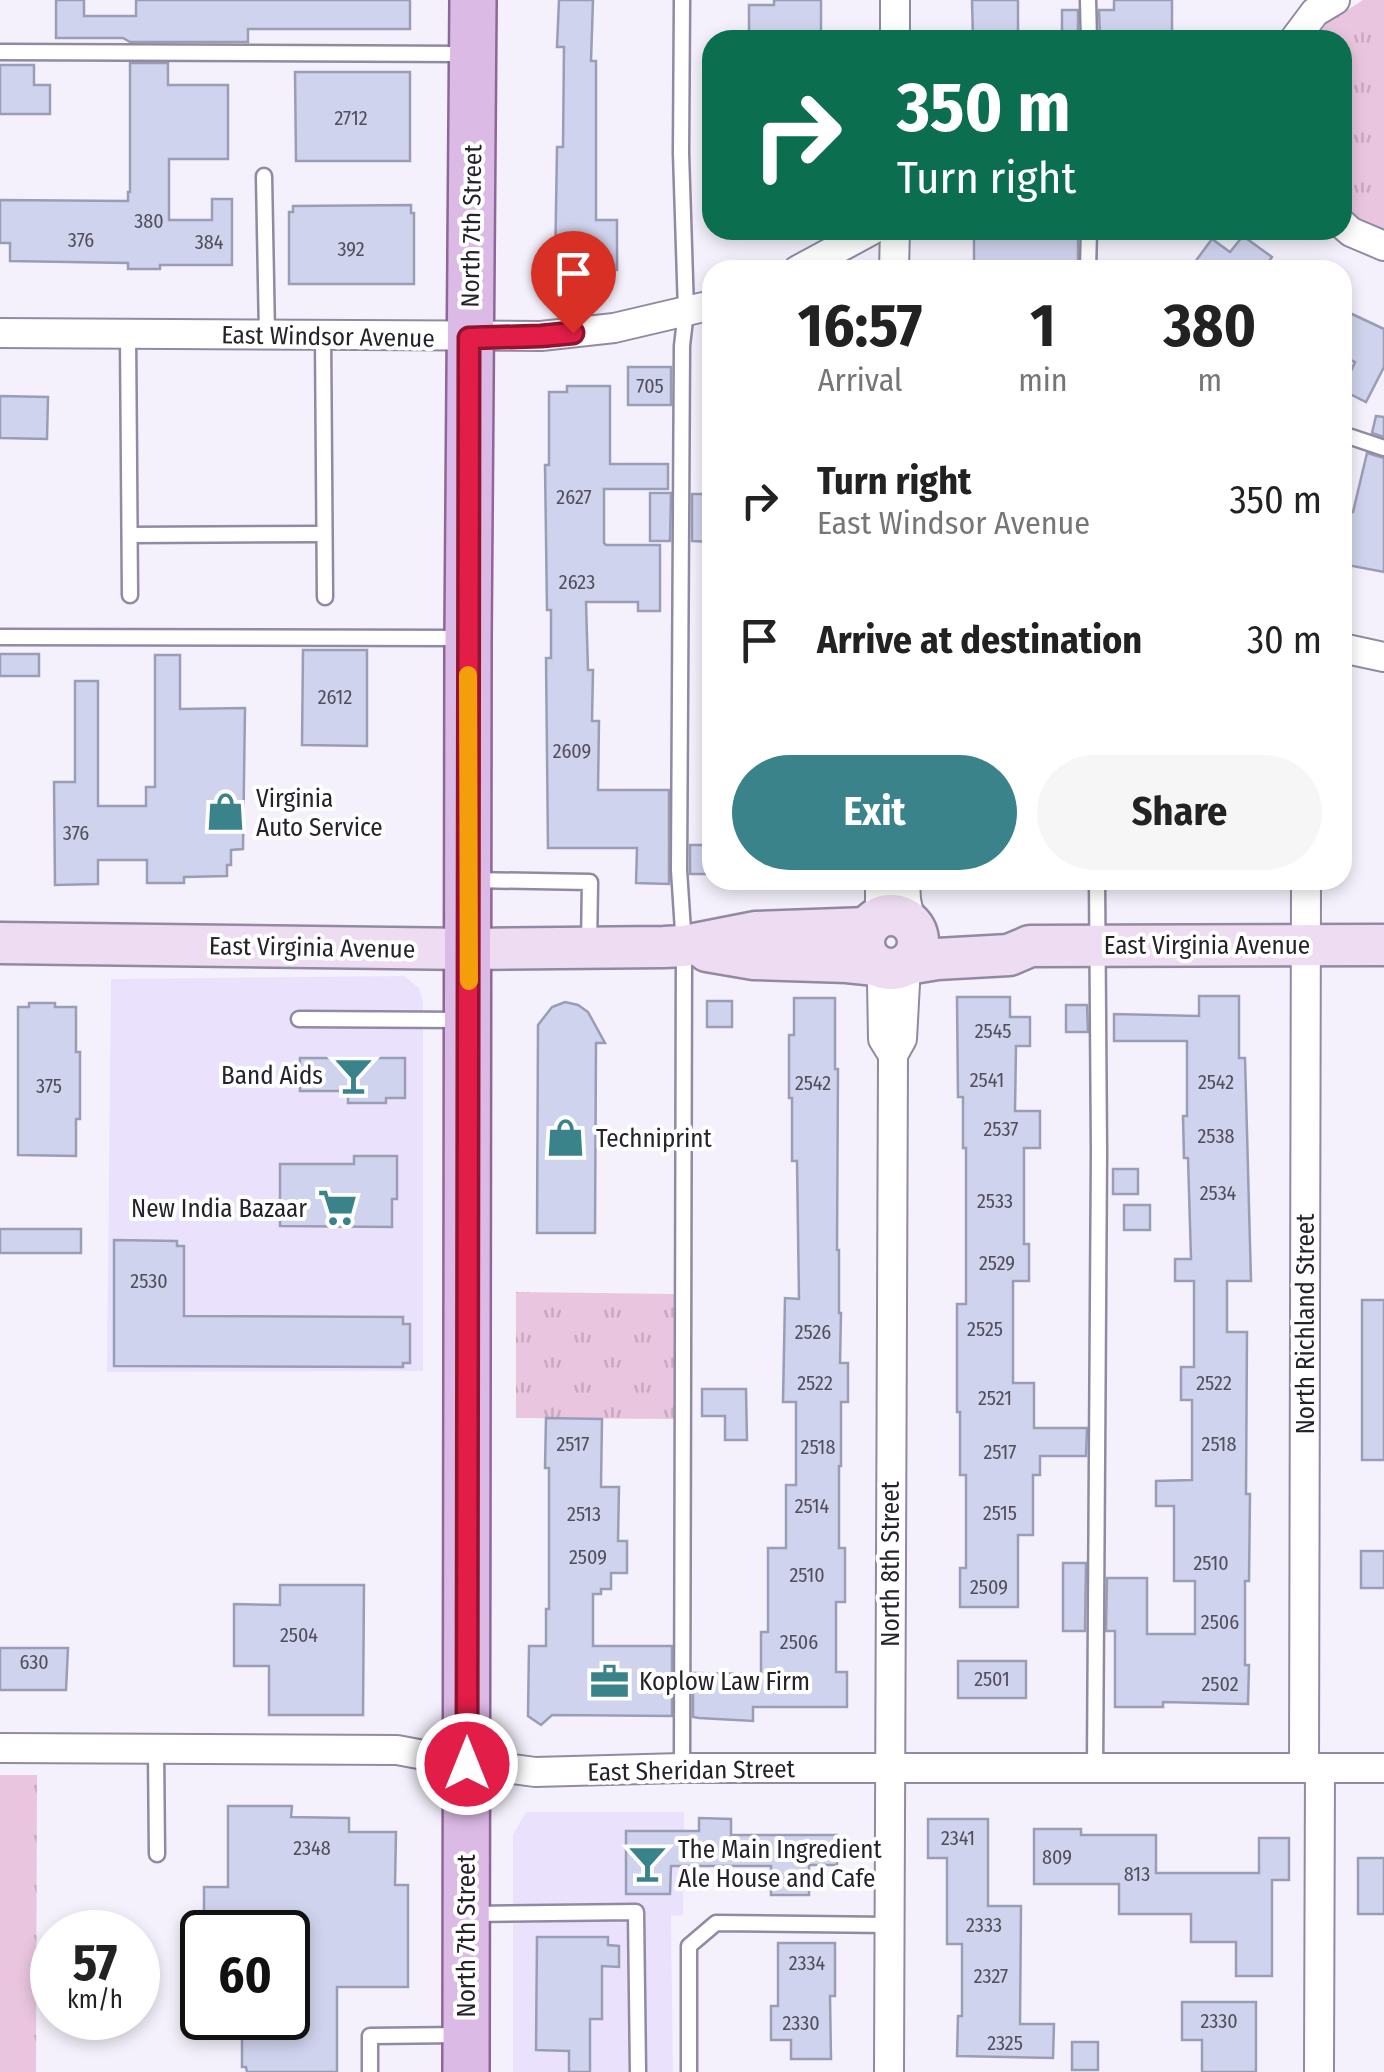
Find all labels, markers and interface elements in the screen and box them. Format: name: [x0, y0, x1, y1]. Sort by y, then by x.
text: 350 m: [897, 66, 1071, 150]
icon: right: [732, 70, 862, 200]
house number: 2712: [334, 106, 368, 130]
street label: North 7th Street: [456, 143, 488, 308]
text: Turn right: [897, 151, 1076, 205]
house number: 380: [134, 209, 164, 233]
house number: 376: [68, 228, 94, 252]
house number: 384: [195, 230, 224, 254]
pin: [531, 231, 616, 334]
house number: 392: [338, 237, 365, 261]
icon: arrive: [546, 246, 601, 301]
text: 16:57: [798, 290, 922, 362]
text: 1: [1030, 290, 1056, 362]
text: 380: [1163, 290, 1256, 362]
street label: East Windsor Avenue: [221, 320, 435, 354]
text: Arrival: [818, 361, 902, 399]
text: min: [1018, 361, 1068, 399]
text: m: [1198, 361, 1222, 399]
house number: 705: [636, 374, 664, 398]
text: Turn right: [817, 458, 971, 504]
icon: right: [732, 473, 787, 528]
text: 350 m: [1229, 477, 1322, 523]
house number: 2627: [556, 485, 592, 509]
text: East Windsor Avenue: [817, 504, 1090, 542]
house number: 2623: [559, 570, 595, 594]
icon: arrive: [732, 613, 787, 668]
text: Arrive at destination: [817, 617, 1142, 663]
text: 30 m: [1247, 617, 1322, 663]
house number: 2612: [318, 685, 352, 709]
house number: 2609: [553, 739, 591, 763]
button: Exit: [732, 755, 1017, 870]
button: Share: [1037, 755, 1322, 870]
place label: Virginia Auto Service: [256, 784, 383, 843]
shop icon: Virginia Auto Service: [205, 791, 247, 833]
house number: 376: [63, 821, 89, 845]
street label: East Virginia Avenue: [209, 931, 415, 965]
street label: East Virginia Avenue: [1104, 931, 1310, 961]
house number: 2545: [975, 1019, 1011, 1043]
bar icon: Band Aids: [332, 1054, 374, 1096]
place label: Band Aids: [221, 1061, 323, 1091]
house number: 2541: [970, 1068, 1004, 1092]
house number: 2542: [1198, 1070, 1234, 1094]
house number: 2542: [795, 1071, 831, 1095]
house number: 375: [36, 1074, 62, 1098]
shop icon: Techniprint: [545, 1117, 587, 1159]
house number: 2537: [984, 1117, 1018, 1141]
place label: Techniprint: [596, 1124, 712, 1154]
house number: 2538: [1198, 1124, 1234, 1148]
house number: 2534: [1200, 1181, 1237, 1205]
supermarket icon: New India Bazaar: [316, 1187, 358, 1229]
house number: 2533: [977, 1189, 1013, 1213]
place label: New India Bazaar: [131, 1194, 307, 1224]
street label: North Richland Street: [1291, 1213, 1321, 1434]
house number: 2529: [979, 1251, 1015, 1275]
house number: 2530: [130, 1269, 168, 1293]
house number: 2525: [967, 1317, 1003, 1341]
house number: 2526: [795, 1320, 831, 1344]
house number: 2522: [797, 1371, 833, 1395]
house number: 2522: [1196, 1371, 1232, 1395]
house number: 2521: [978, 1386, 1012, 1410]
house number: 2517: [557, 1432, 589, 1456]
house number: 2518: [1202, 1432, 1236, 1456]
house number: 2518: [801, 1435, 835, 1459]
house number: 2517: [984, 1440, 1016, 1464]
street label: North 8th Street: [876, 1480, 906, 1647]
house number: 2514: [795, 1494, 830, 1518]
house number: 2515: [983, 1501, 1017, 1525]
house number: 2513: [567, 1502, 601, 1526]
house number: 2509: [569, 1545, 607, 1569]
house number: 2510: [1193, 1551, 1229, 1575]
house number: 2510: [789, 1563, 825, 1587]
house number: 2509: [970, 1575, 1008, 1599]
house number: 2506: [1201, 1610, 1239, 1634]
house number: 2504: [280, 1623, 318, 1647]
house number: 2506: [780, 1630, 818, 1654]
house number: 630: [19, 1650, 49, 1674]
office icon: Koplow Law Firm: [588, 1660, 630, 1702]
place label: Koplow Law Firm: [639, 1667, 810, 1697]
house number: 2501: [974, 1667, 1010, 1691]
house number: 2502: [1201, 1672, 1239, 1696]
position arrow: [415, 1712, 519, 1816]
street label: East Sheridan Street: [587, 1754, 796, 1788]
house number: 2341: [941, 1826, 975, 1850]
place label: The Main Ingredient Ale House and Cafe: [678, 1835, 882, 1894]
house number: 2348: [293, 1836, 331, 1860]
bar icon: The Main Ingredient Ale House and Cafe: [627, 1842, 669, 1884]
house number: 809: [1042, 1845, 1072, 1869]
street label: North 7th Street: [452, 1854, 482, 2018]
house number: 813: [1124, 1862, 1150, 1886]
speed limit sign: 60: [180, 1910, 310, 2040]
house number: 2333: [966, 1913, 1002, 1937]
text: 57: [73, 1933, 117, 1993]
house number: 2334: [789, 1951, 826, 1975]
house number: 2327: [974, 1964, 1008, 1988]
text: km/h: [67, 1985, 123, 2015]
house number: 2330: [1200, 2009, 1238, 2033]
house number: 2330: [782, 2011, 820, 2035]
house number: 2325: [987, 2031, 1023, 2055]

